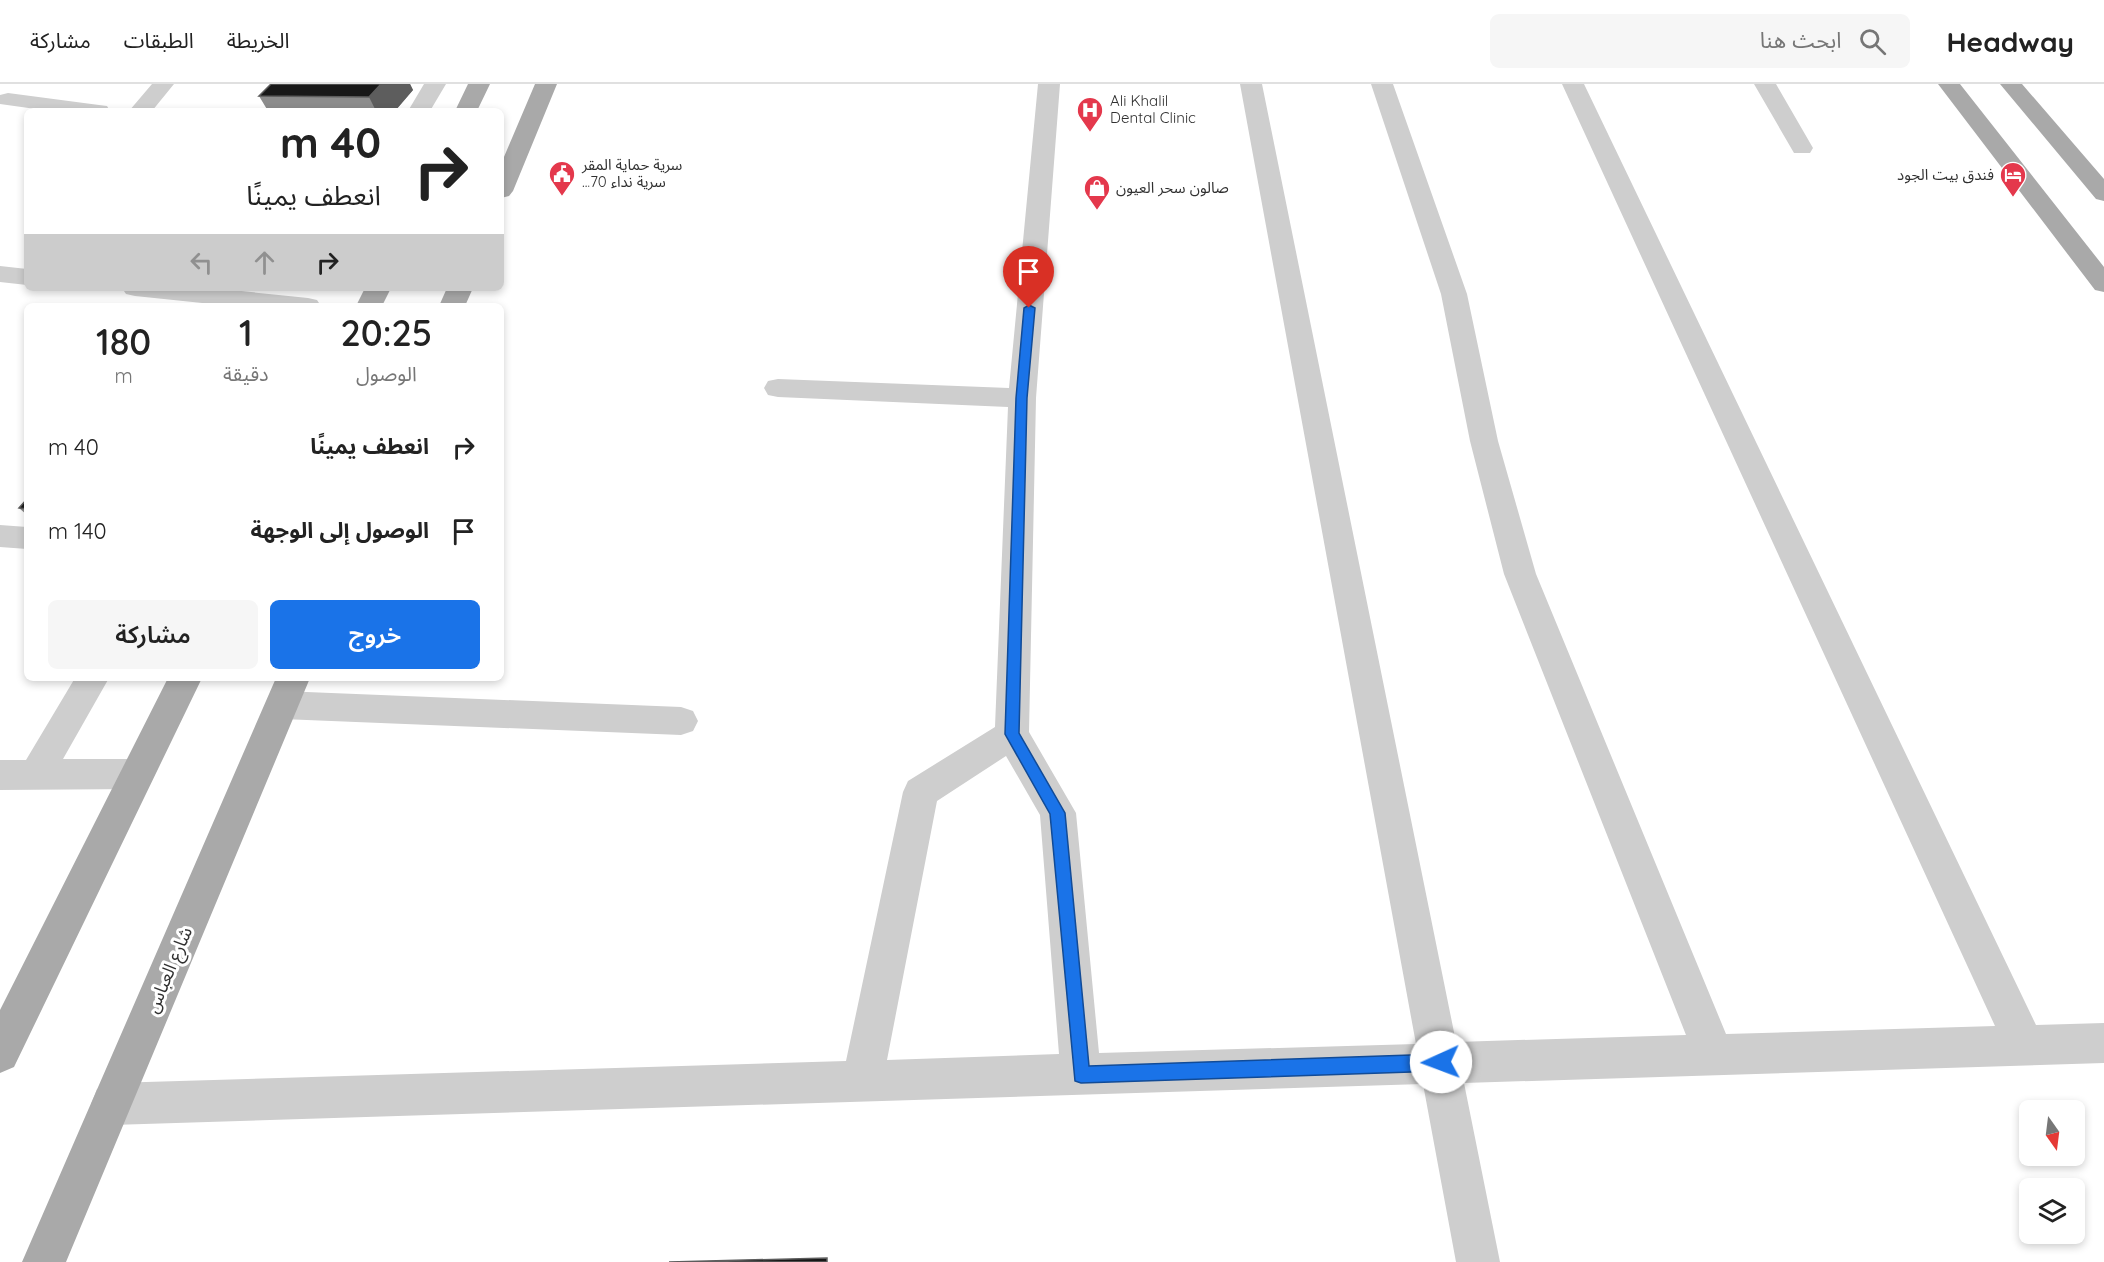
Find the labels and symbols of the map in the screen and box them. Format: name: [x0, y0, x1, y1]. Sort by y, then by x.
place label: Ali Khalil Dental Clinic: [1110, 91, 1196, 127]
hospital icon: Ali Khalil Dental Clinic: [1075, 95, 1105, 133]
place label: سرية حماية المقر ...سرية نداء 70: [581, 155, 683, 191]
public building icon: سرية حماية المقر ...سرية نداء 70: [547, 159, 577, 197]
hotel icon: فندق بيت الجود: [1998, 160, 2028, 198]
place label: فندق بيت الجود: [1897, 165, 1994, 184]
shop icon: صالون سحر العيون: [1082, 173, 1112, 211]
place label: صالون سحر العيون: [1116, 178, 1229, 197]
pin: [1003, 246, 1054, 308]
street label: شارع العباس: [140, 923, 200, 1018]
position arrow: [1409, 1030, 1473, 1094]
north arrow: [2019, 1100, 2085, 1166]

